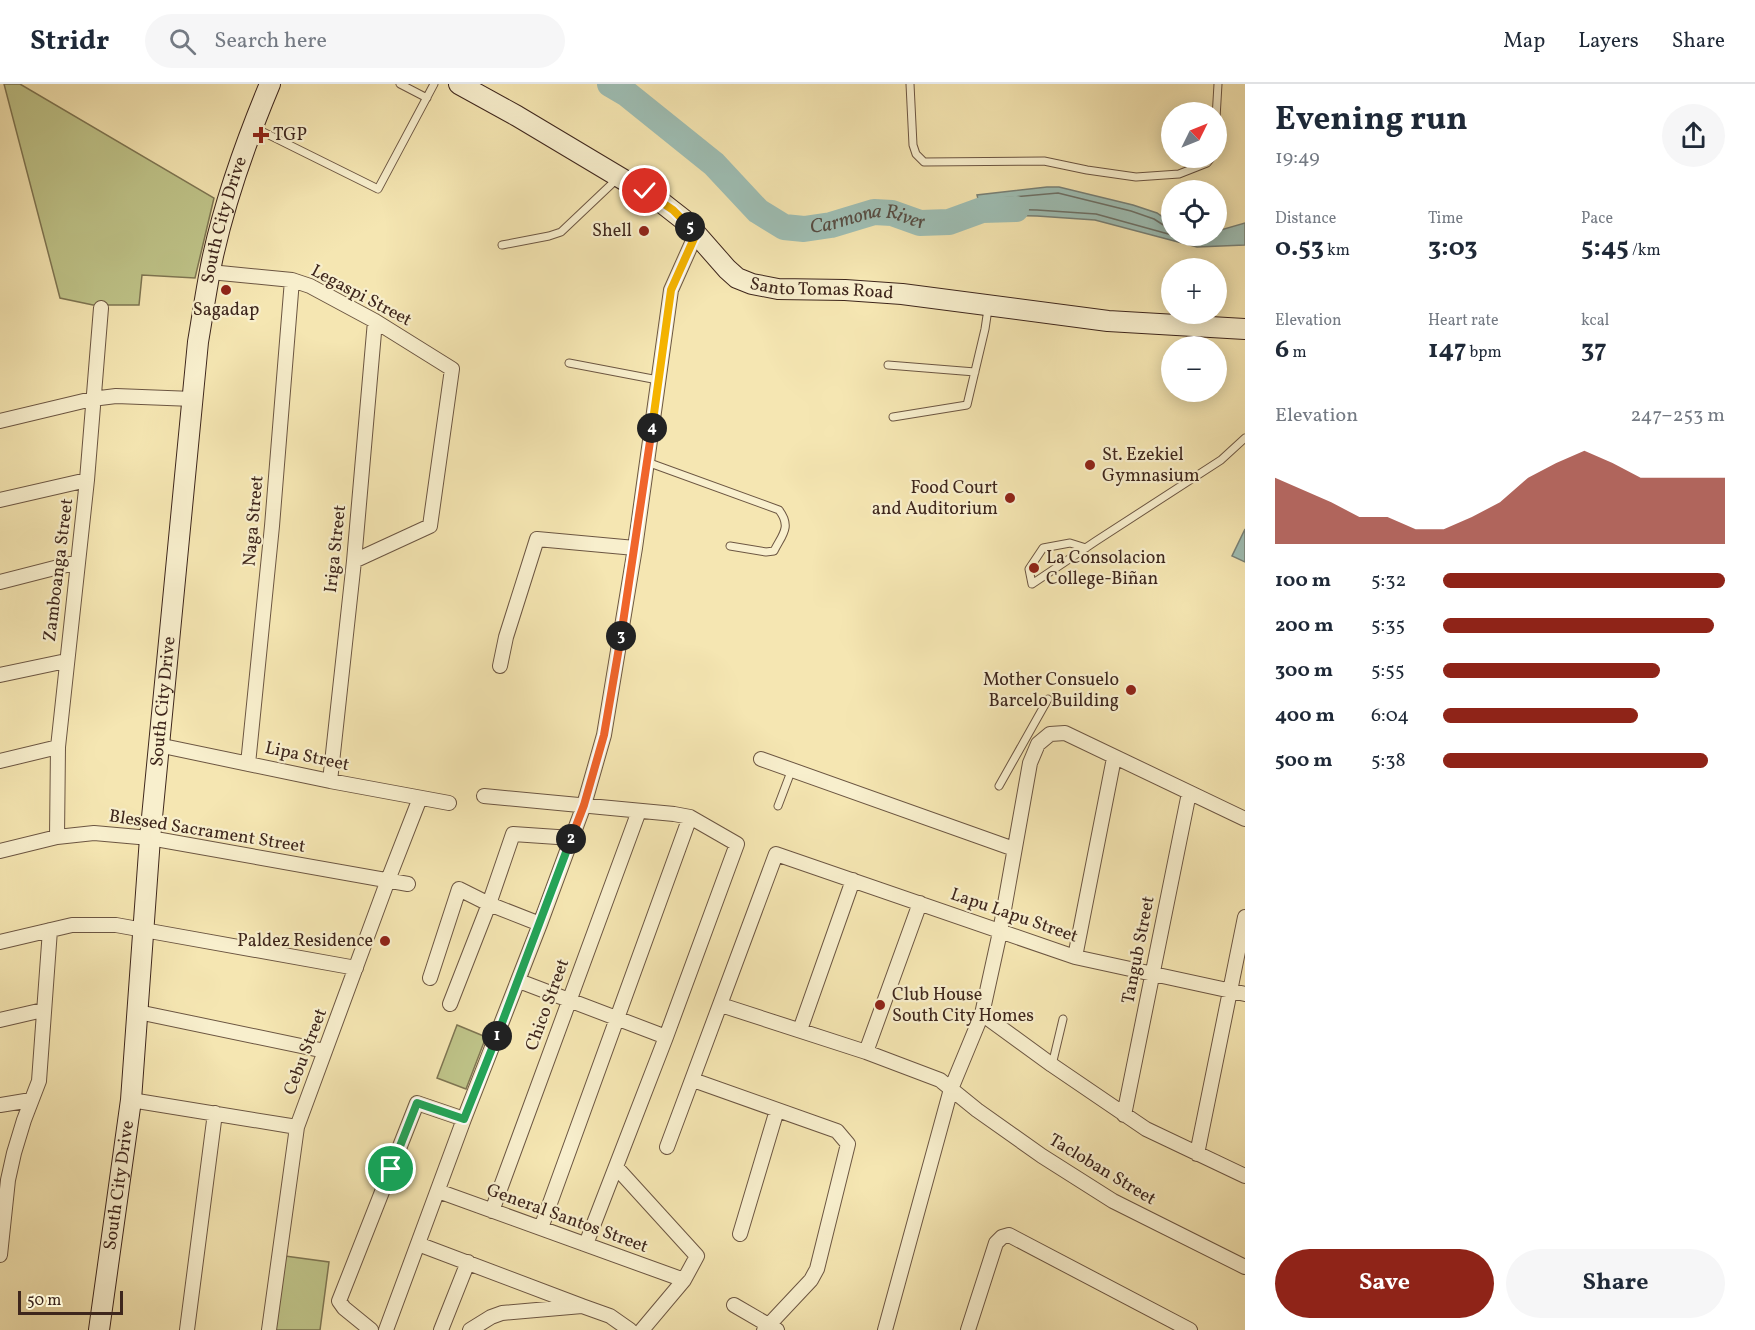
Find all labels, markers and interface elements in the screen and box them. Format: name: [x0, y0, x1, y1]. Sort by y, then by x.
search box: [145, 14, 565, 68]
text: Stridr: [30, 22, 109, 61]
icon: search: [166, 25, 199, 58]
text: Search here: [214, 26, 327, 57]
text: Map: [1503, 27, 1545, 56]
text: Layers: [1578, 27, 1639, 56]
text: Share: [1672, 27, 1725, 56]
text: Evening run: [1275, 98, 1468, 144]
north arrow: [1161, 102, 1227, 168]
map controls: [1161, 102, 1227, 402]
button: share: [1662, 104, 1725, 167]
place label: TGP: [273, 123, 307, 148]
marker: TGP: [254, 128, 268, 142]
text: 19:49: [1275, 144, 1320, 172]
street label: South City Drive: [195, 153, 253, 285]
pin: [619, 165, 670, 216]
icon: check: [628, 174, 661, 207]
button: locate: [1161, 180, 1227, 246]
water label: Carmona River: [808, 198, 926, 242]
text: Distance: [1275, 208, 1336, 230]
text: Time: [1428, 208, 1463, 230]
text: Pace: [1581, 208, 1613, 230]
pin: 5: [675, 212, 705, 242]
text: 5: [686, 216, 694, 238]
place label: Shell: [592, 219, 632, 244]
marker: Shell: [637, 224, 651, 238]
text: 0.53: [1275, 230, 1324, 266]
text: 3:03: [1428, 230, 1478, 266]
text: 5:45: [1581, 230, 1629, 266]
text: km: [1324, 240, 1350, 262]
text: /km: [1629, 240, 1661, 262]
button: +: [1161, 258, 1227, 324]
street label: Legaspi Street: [306, 259, 416, 333]
street label: Santo Tomas Road: [748, 271, 894, 306]
marker: Sagadap: [219, 283, 233, 297]
place label: Sagadap: [193, 298, 259, 323]
text: Elevation: [1275, 310, 1342, 332]
text: Heart rate: [1428, 310, 1499, 332]
text: kcal: [1581, 310, 1609, 332]
text: 6: [1275, 332, 1289, 368]
text: 147: [1428, 332, 1466, 368]
text: 37: [1581, 332, 1607, 368]
button: −: [1161, 336, 1227, 402]
text: m: [1289, 342, 1307, 364]
text: bpm: [1466, 342, 1502, 364]
text: Elevation: [1275, 402, 1358, 430]
text: 247–253 m: [1630, 402, 1725, 430]
pin: 4: [637, 413, 667, 443]
text: 4: [647, 417, 657, 439]
place label: St. Ezekiel Gymnasium: [1102, 443, 1200, 489]
marker: St. Ezekiel Gymnasium: [1083, 458, 1097, 472]
street label: Naga Street: [238, 474, 270, 568]
place label: Food Court and Auditorium: [872, 476, 998, 522]
marker: Food Court and Auditorium: [1003, 491, 1017, 505]
street label: Zamboanga Street: [38, 497, 80, 643]
street label: Iriga Street: [319, 504, 353, 594]
place label: La Consolacion College-Biñan: [1046, 546, 1166, 592]
marker: La Consolacion College-Biñan: [1027, 561, 1041, 575]
text: 100 m: [1275, 567, 1331, 595]
text: 5:32: [1371, 567, 1406, 595]
text: 200 m: [1275, 612, 1333, 640]
text: 5:35: [1371, 612, 1405, 640]
pin: 3: [606, 621, 636, 651]
text: 3: [617, 625, 625, 647]
street label: South City Drive: [144, 635, 182, 768]
text: 300 m: [1275, 657, 1333, 685]
text: 5:55: [1371, 657, 1405, 685]
place label: Mother Consuelo Barcelo Building: [983, 668, 1119, 714]
marker: Mother Consuelo Barcelo Building: [1124, 683, 1138, 697]
text: 400 m: [1275, 702, 1335, 730]
text: 6:04: [1371, 702, 1409, 730]
street label: Lipa Street: [263, 736, 351, 778]
text: 500 m: [1275, 747, 1333, 775]
text: 5:38: [1371, 747, 1406, 775]
street label: Blessed Sacrament Street: [107, 804, 307, 860]
pin: 2: [556, 824, 586, 854]
text: 2: [567, 828, 575, 850]
street label: Lapu Lapu Street: [947, 882, 1081, 950]
street label: Tangub Street: [1116, 894, 1162, 1006]
place label: Paldez Residence: [237, 929, 373, 954]
marker: Paldez Residence: [378, 934, 392, 948]
street label: Chico Street: [520, 955, 576, 1055]
place label: Club House South City Homes: [892, 983, 1034, 1029]
marker: Club House South City Homes: [873, 998, 887, 1012]
street label: Cebu Street: [278, 1005, 334, 1099]
pin: 1: [482, 1021, 512, 1051]
text: 1: [494, 1025, 500, 1047]
street label: South City Drive: [98, 1119, 141, 1252]
street label: Tacloban Street: [1044, 1128, 1160, 1212]
pin: [365, 1143, 416, 1194]
icon: arrive: [374, 1152, 407, 1185]
street label: General Santos Street: [483, 1178, 651, 1260]
button: Save: [1275, 1249, 1494, 1318]
button: Share: [1506, 1249, 1725, 1318]
scale bar: [18, 1288, 123, 1316]
text: 50 m: [27, 1290, 61, 1312]

